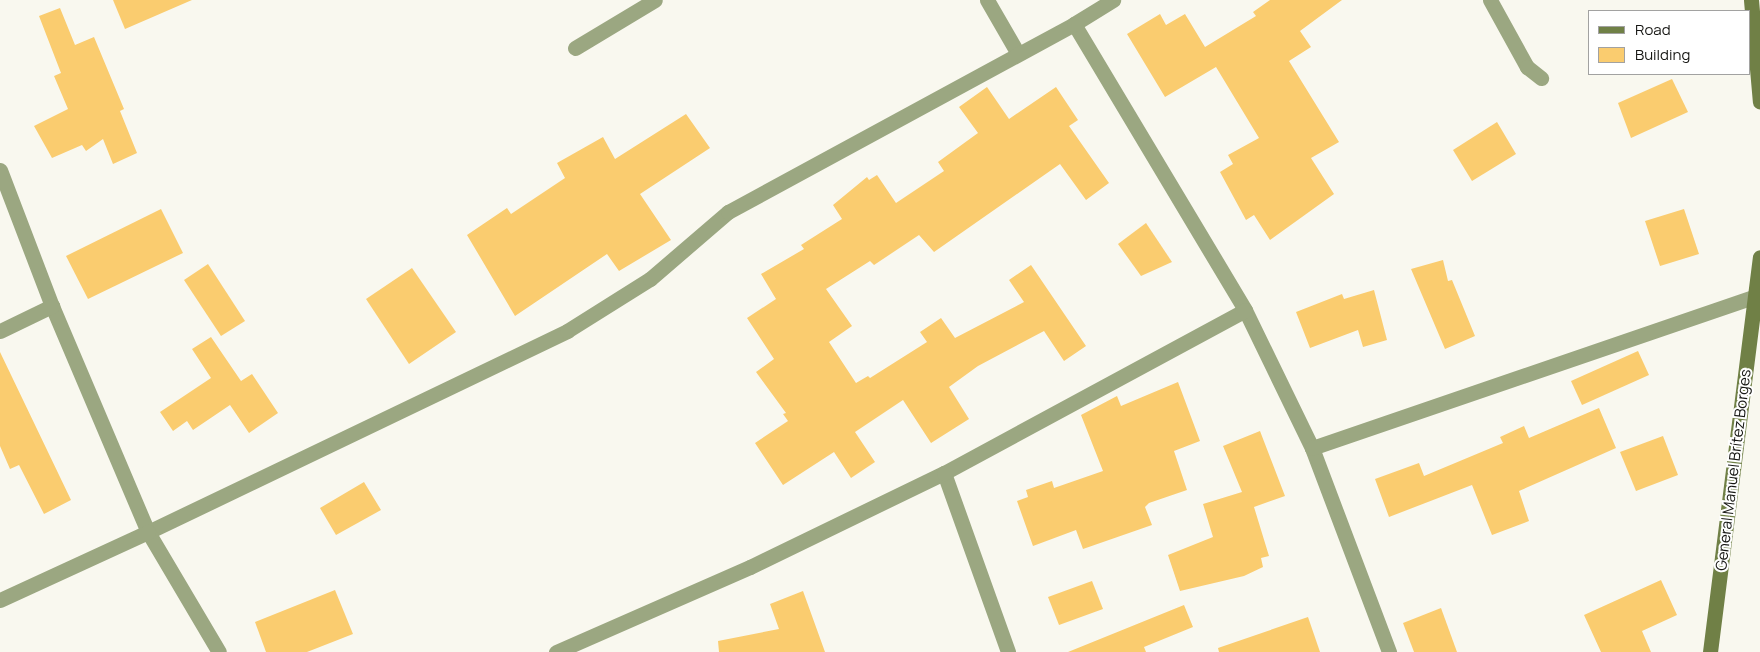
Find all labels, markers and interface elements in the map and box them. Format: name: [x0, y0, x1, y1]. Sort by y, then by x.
legend: [1588, 10, 1750, 75]
text: Road: [1635, 19, 1671, 40]
text: Building: [1635, 44, 1690, 65]
street label: General Manuel Brítez Borges: [1712, 368, 1754, 572]

